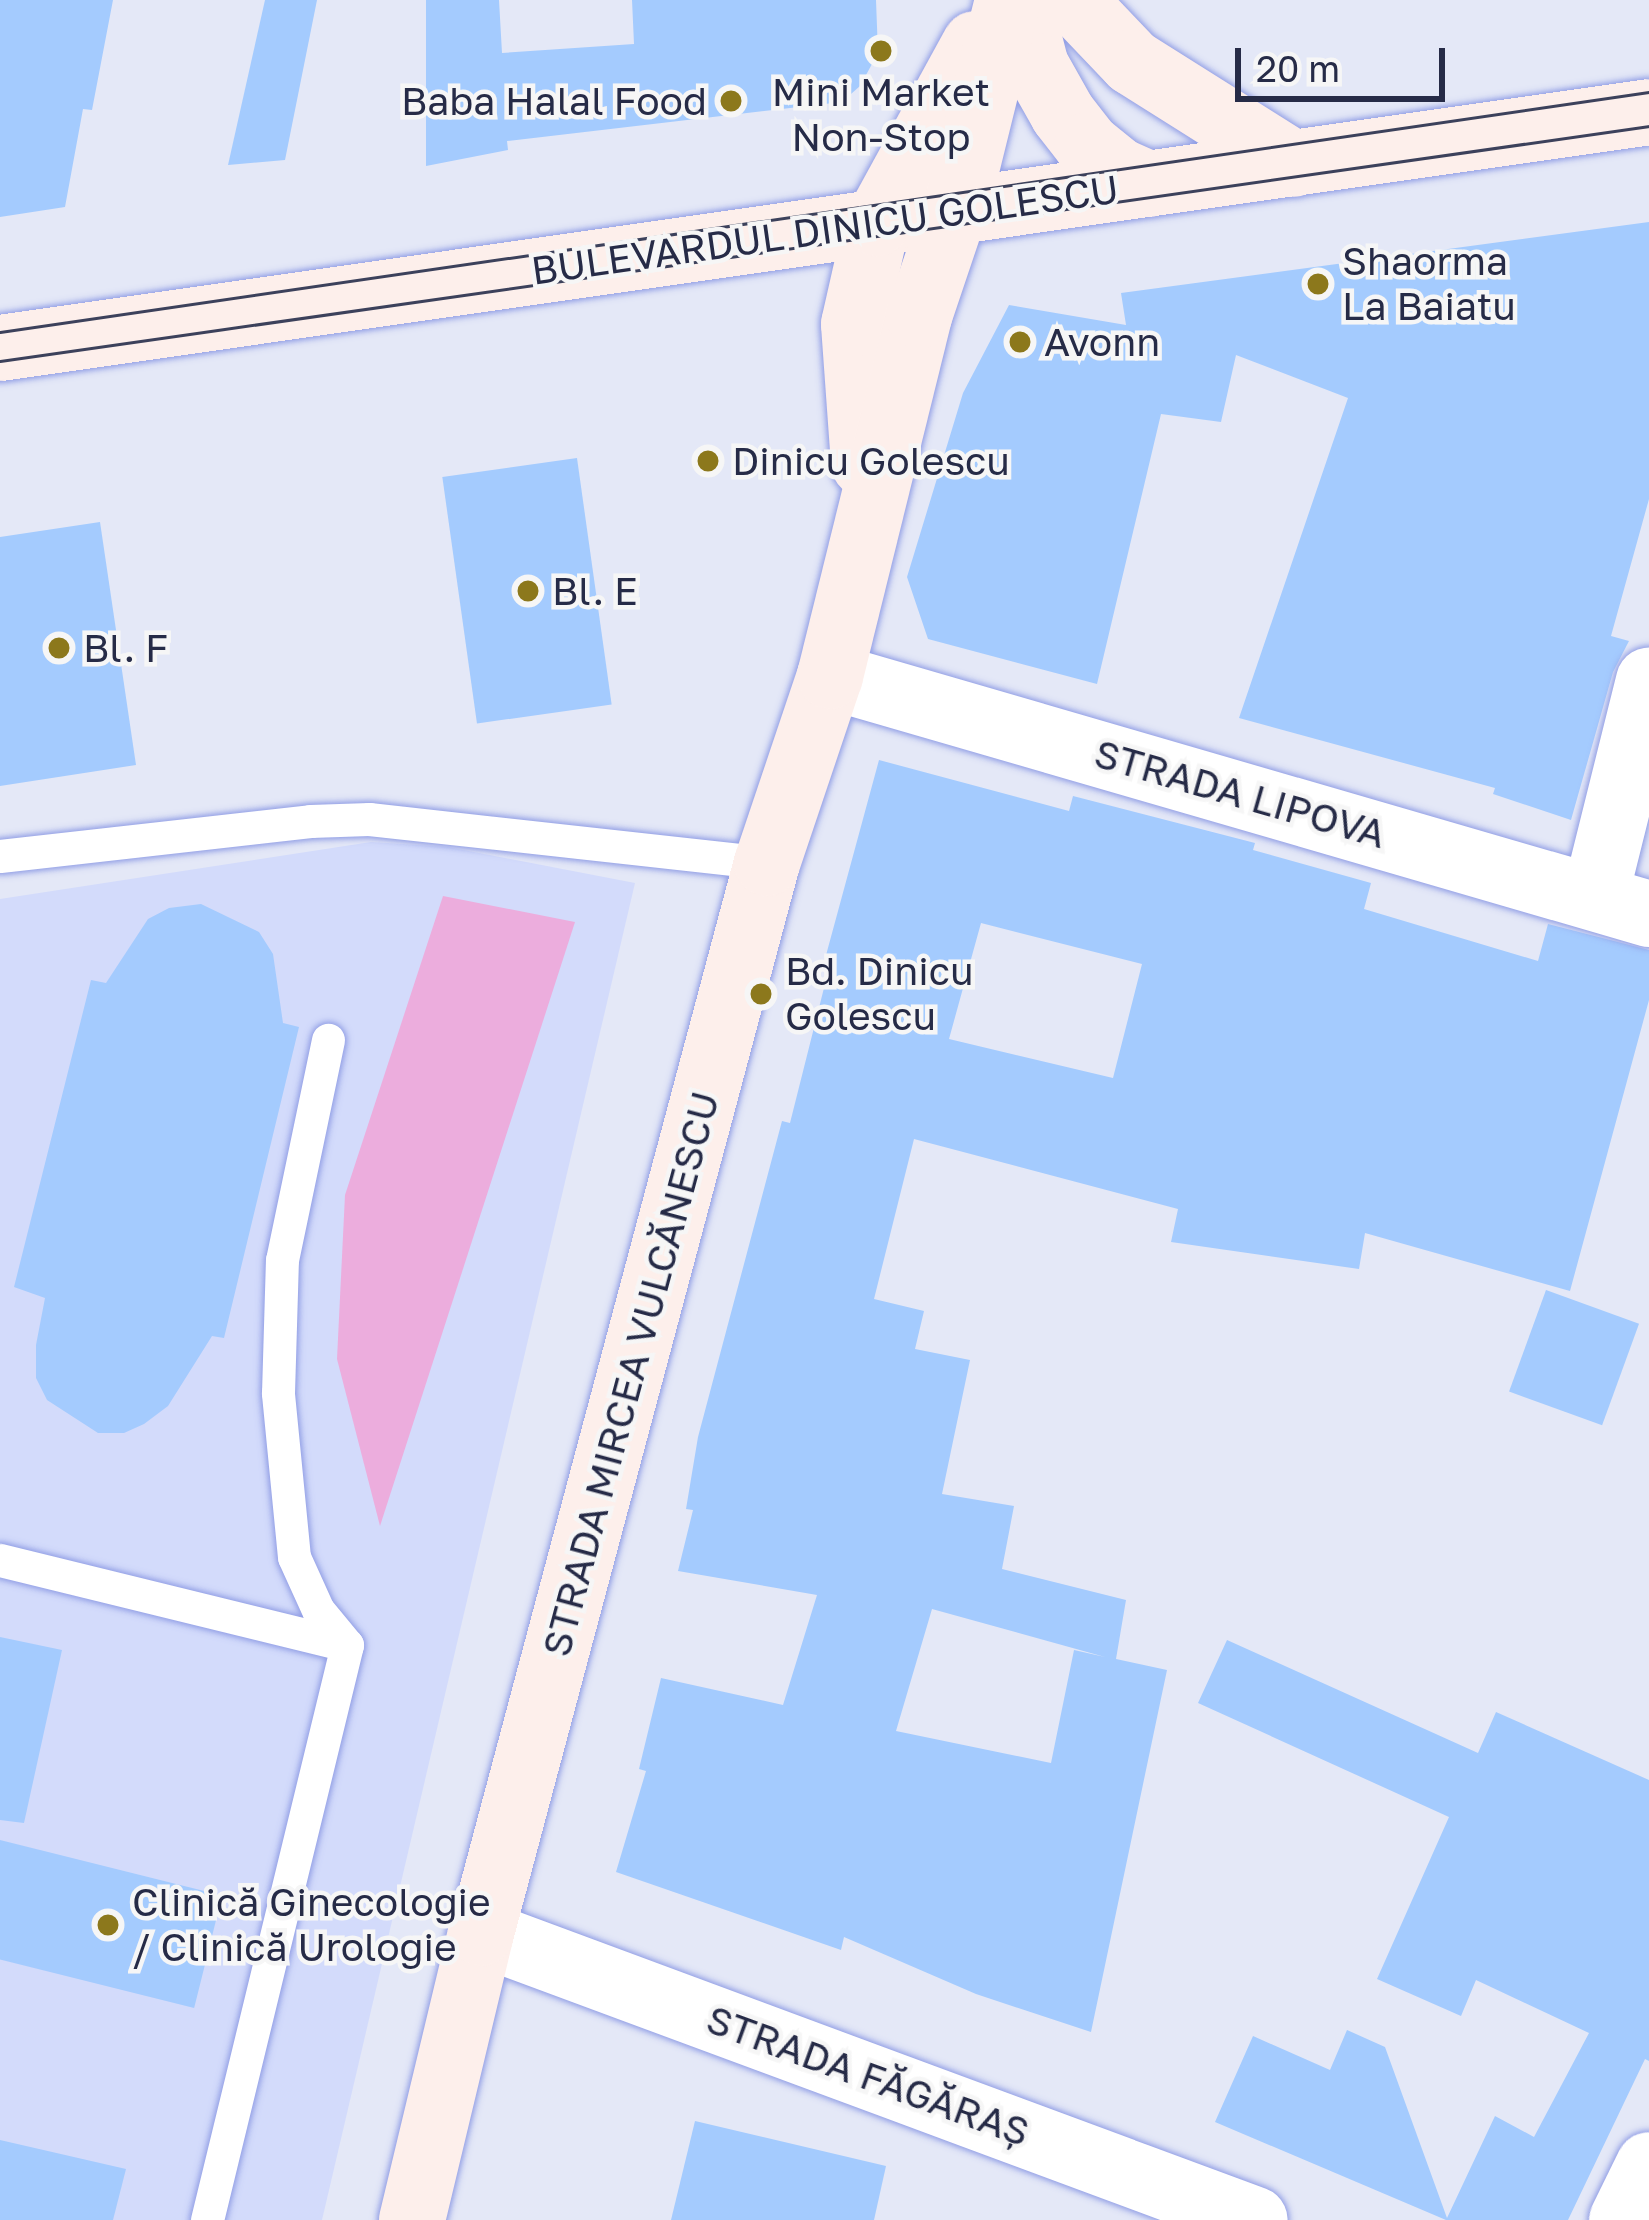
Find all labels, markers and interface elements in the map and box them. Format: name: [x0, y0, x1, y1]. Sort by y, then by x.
scale bar: [1241, 24, 1451, 98]
marker: Mini Market Non-Stop: [868, 38, 894, 64]
text: 20 m: [1256, 47, 1340, 90]
place label: Mini Market Non-Stop: [772, 70, 990, 161]
place label: Baba Halal Food: [401, 78, 707, 124]
marker: Baba Halal Food: [718, 88, 744, 114]
street label: BULEVARDUL DINICU GOLESCU: [528, 166, 1122, 294]
place label: Shaorma La Baiatu: [1342, 239, 1516, 330]
marker: Shaorma La Baiatu: [1305, 271, 1331, 297]
place label: Avonn: [1044, 319, 1160, 365]
marker: Avonn: [1007, 329, 1033, 355]
place label: Dinicu Golescu: [732, 438, 1010, 484]
marker: Dinicu Golescu: [695, 448, 721, 474]
place label: Bl. E: [552, 568, 638, 614]
marker: Bl. E: [515, 578, 541, 604]
place label: Bl. F: [83, 625, 168, 671]
marker: Bl. F: [46, 635, 72, 661]
street label: STRADA LIPOVA: [1089, 730, 1391, 858]
place label: Bd. Dinicu Golescu: [785, 949, 974, 1040]
marker: Bd. Dinicu Golescu: [748, 981, 774, 1007]
street label: STRADA MIRCEA VULCĂNESCU: [533, 1086, 729, 1662]
place label: Clinică Ginecologie / Clinică Urologie: [132, 1880, 491, 1971]
marker: Clinică Ginecologie / Clinică Urologie: [95, 1912, 121, 1938]
street label: STRADA FĂGĂRAȘ: [700, 1996, 1036, 2156]

